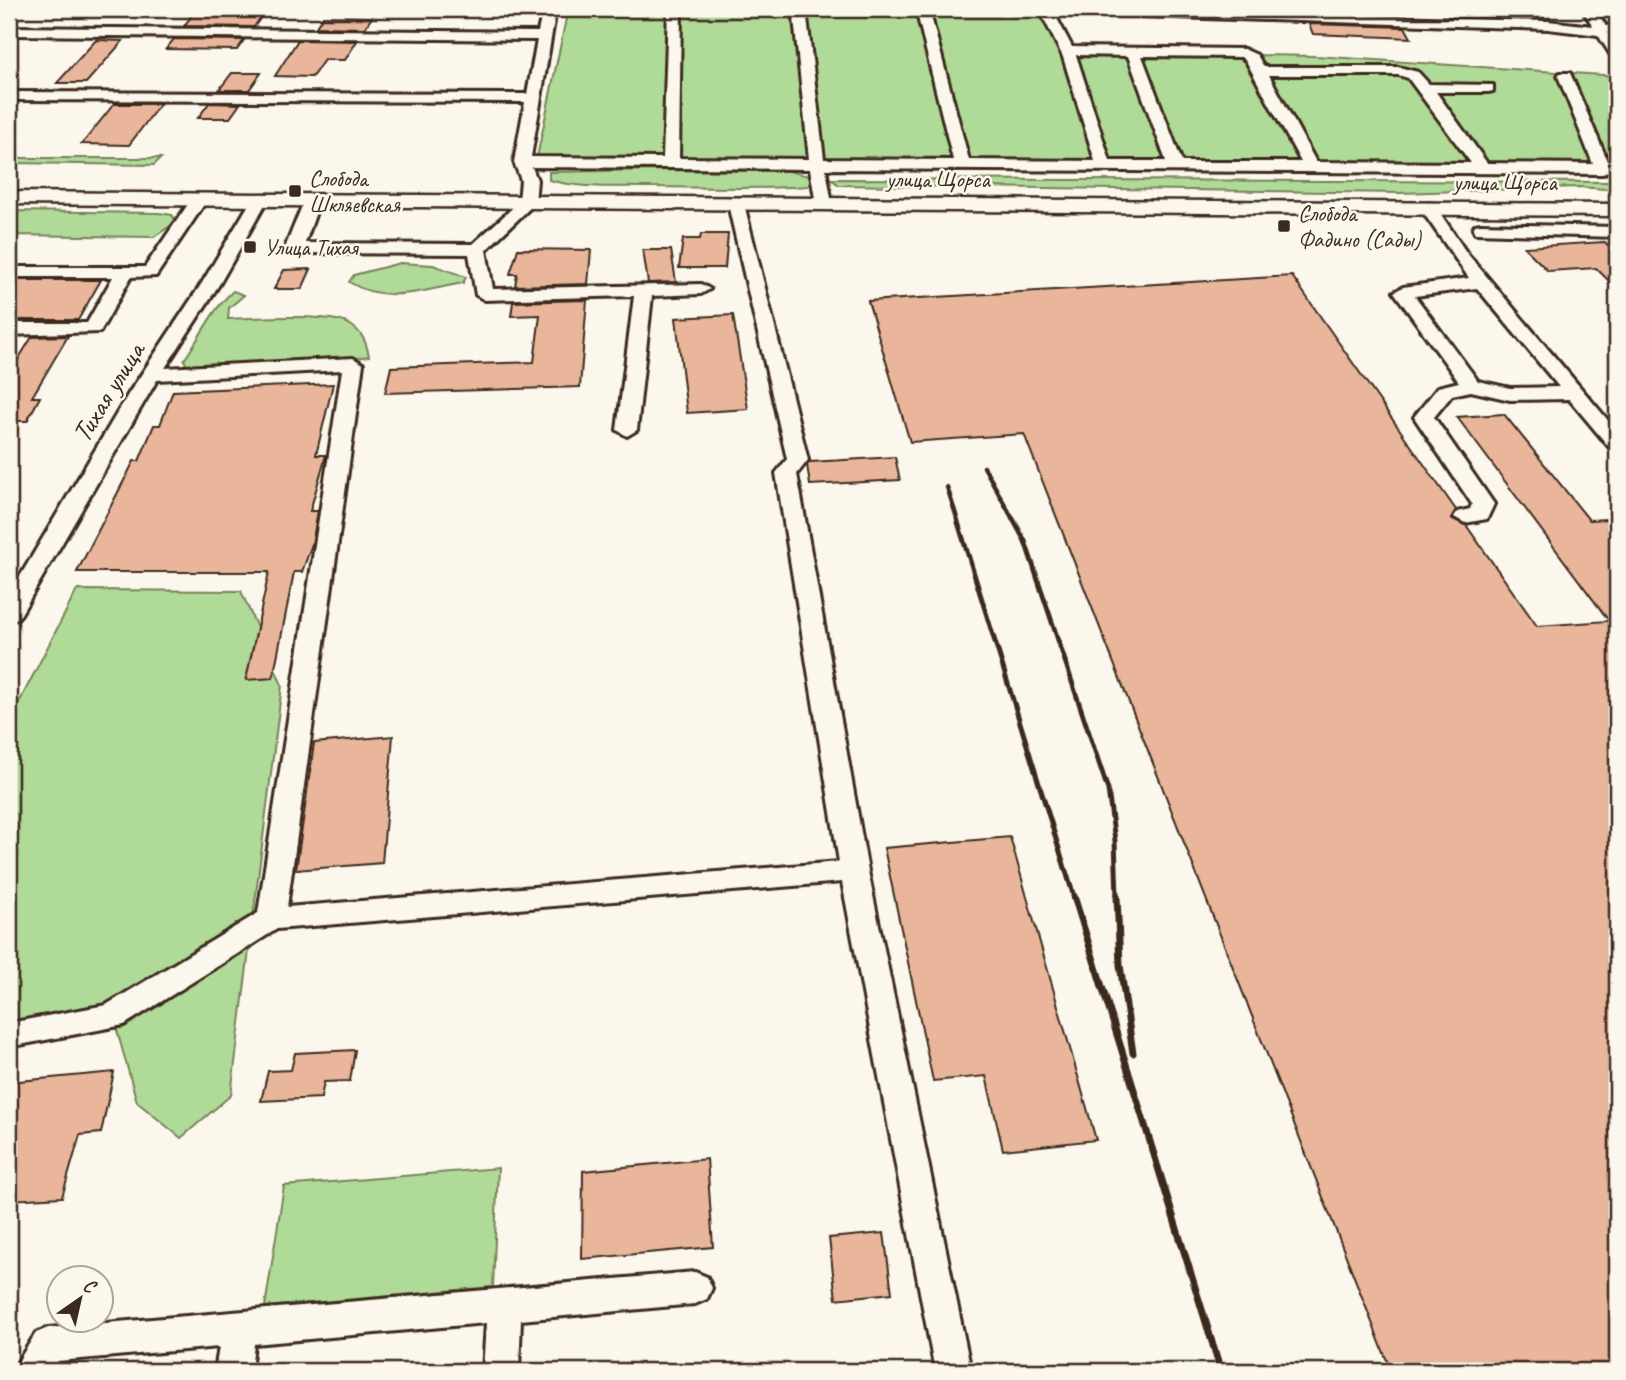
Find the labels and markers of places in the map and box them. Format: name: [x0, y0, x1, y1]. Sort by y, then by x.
place label: Слобода Шкляевская: [309, 164, 402, 219]
marker: Слобода Шкляевская: [287, 183, 303, 199]
place label: Слобода Фадино (Сады): [1298, 199, 1422, 254]
marker: Слобода Фадино (Сады): [1276, 218, 1292, 234]
place label: Улица Тихая: [264, 233, 359, 262]
marker: Улица Тихая: [242, 239, 258, 255]

